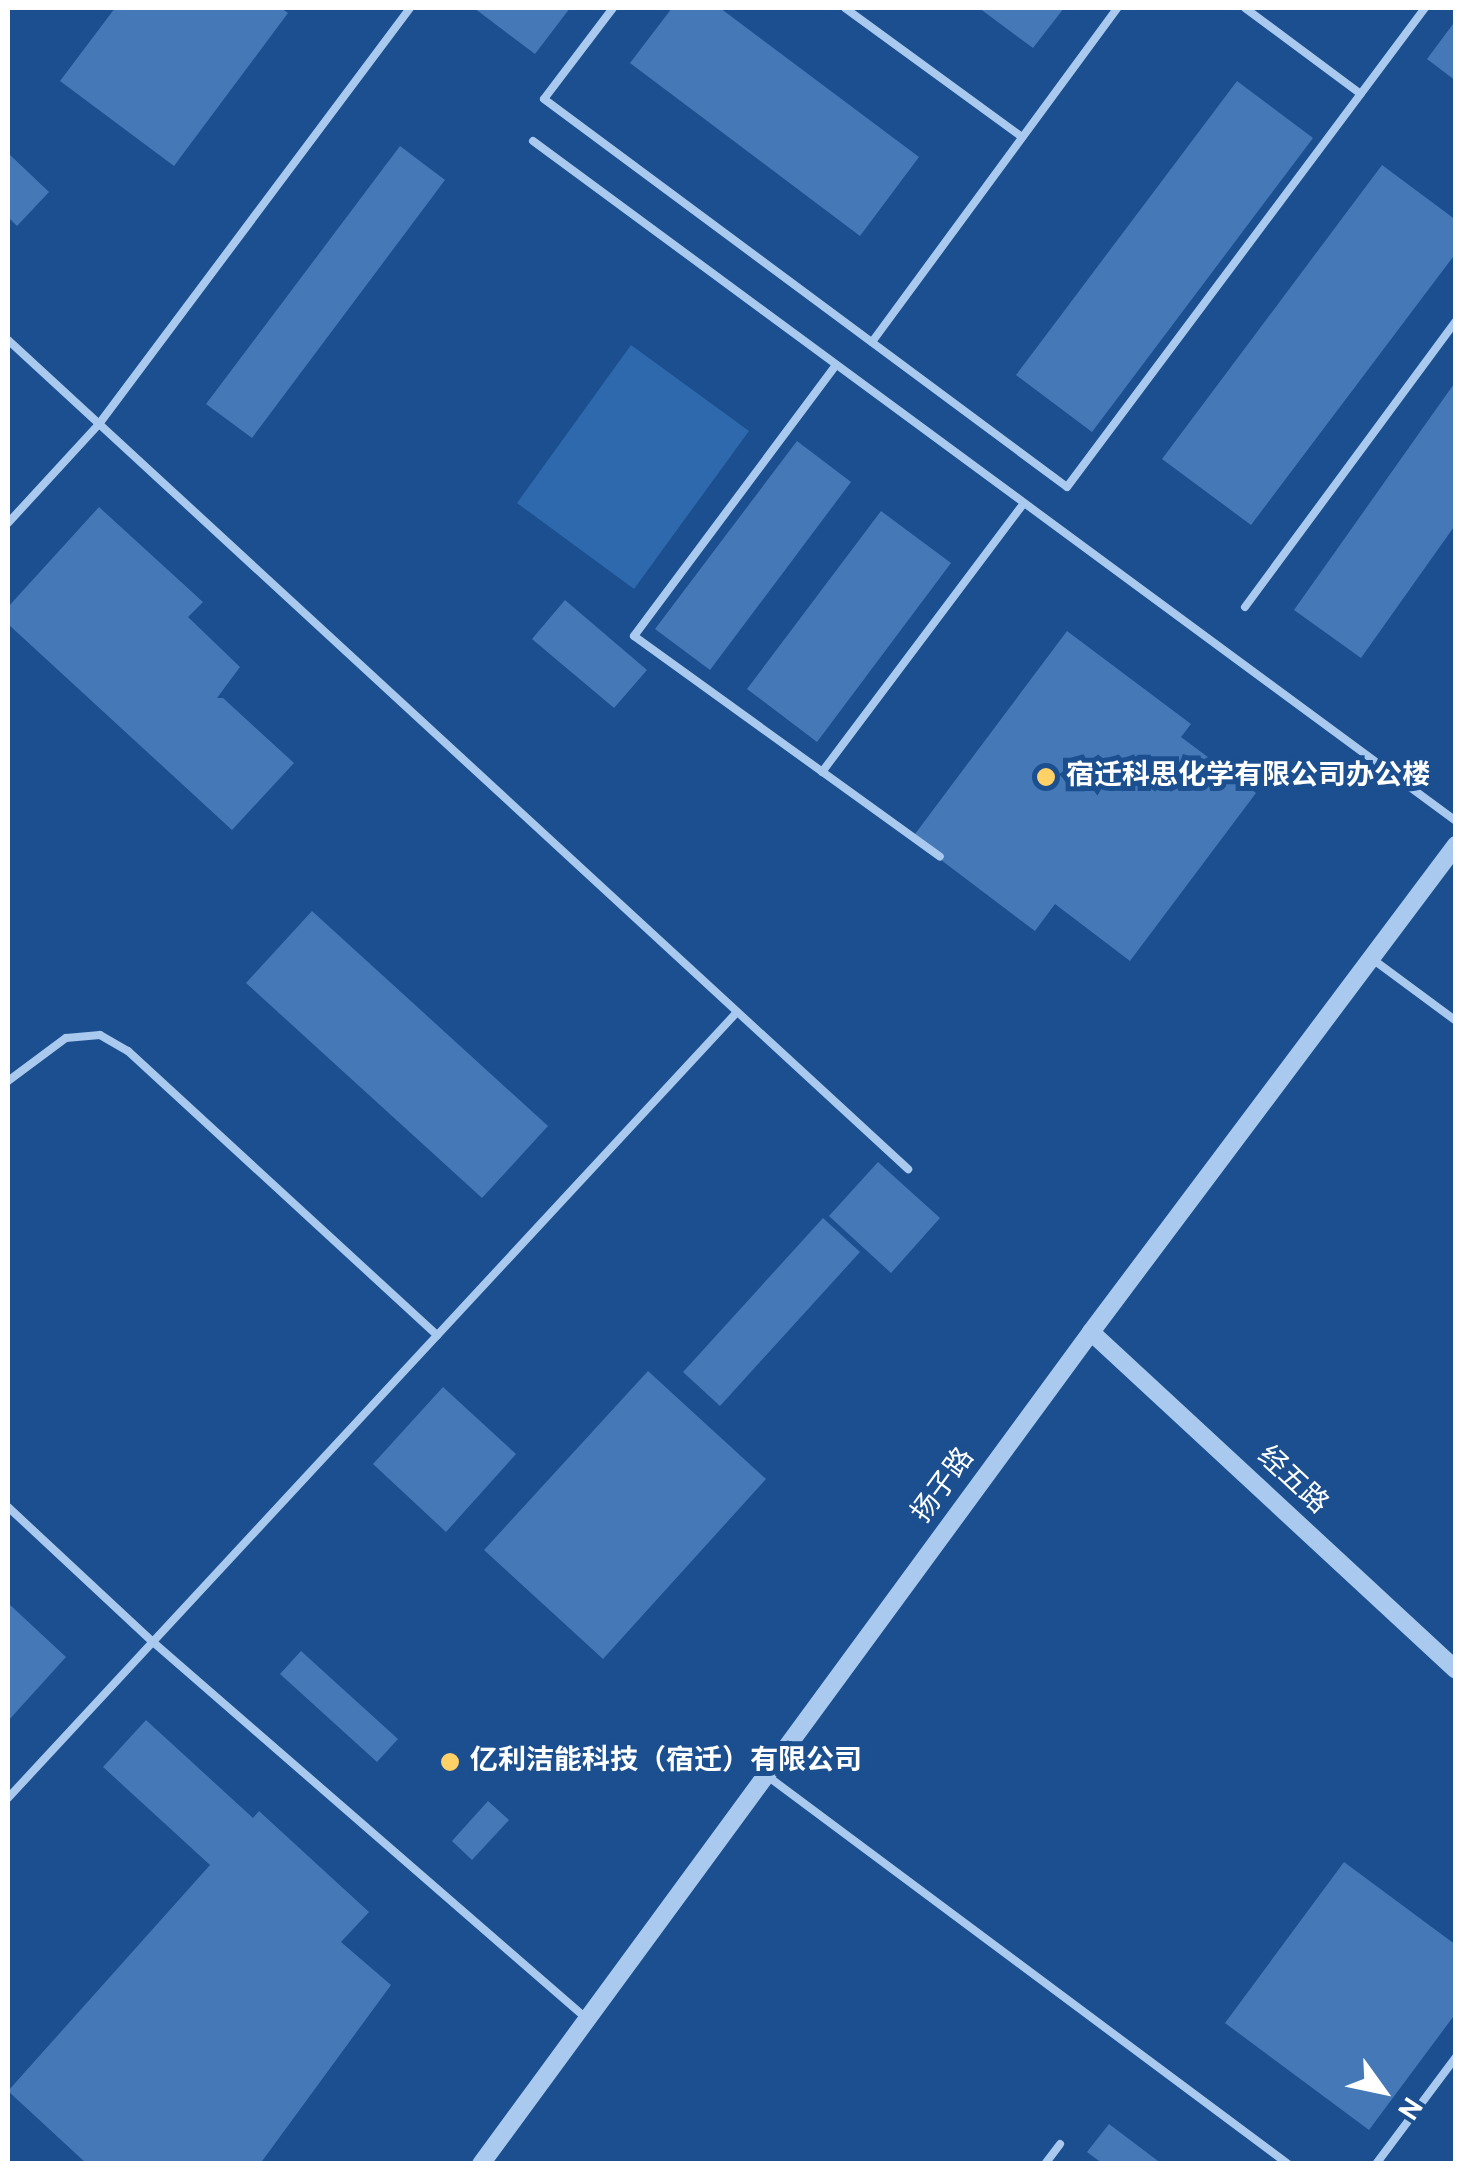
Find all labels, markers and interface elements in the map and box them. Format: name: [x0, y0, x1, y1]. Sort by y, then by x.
place label: 宿迁科思化学有限公司办公楼: [1066, 760, 1430, 794]
marker: 宿迁科思化学有限公司办公楼: [1035, 766, 1057, 788]
street label: 经五路: [1250, 1440, 1334, 1522]
street label: 扬子路: [906, 1442, 982, 1530]
place label: 亿利洁能科技（宿迁）有限公司: [470, 1745, 862, 1779]
marker: 亿利洁能科技（宿迁）有限公司: [439, 1751, 461, 1773]
north arrow: [1333, 2041, 1433, 2141]
text: N: [1388, 2089, 1429, 2126]

